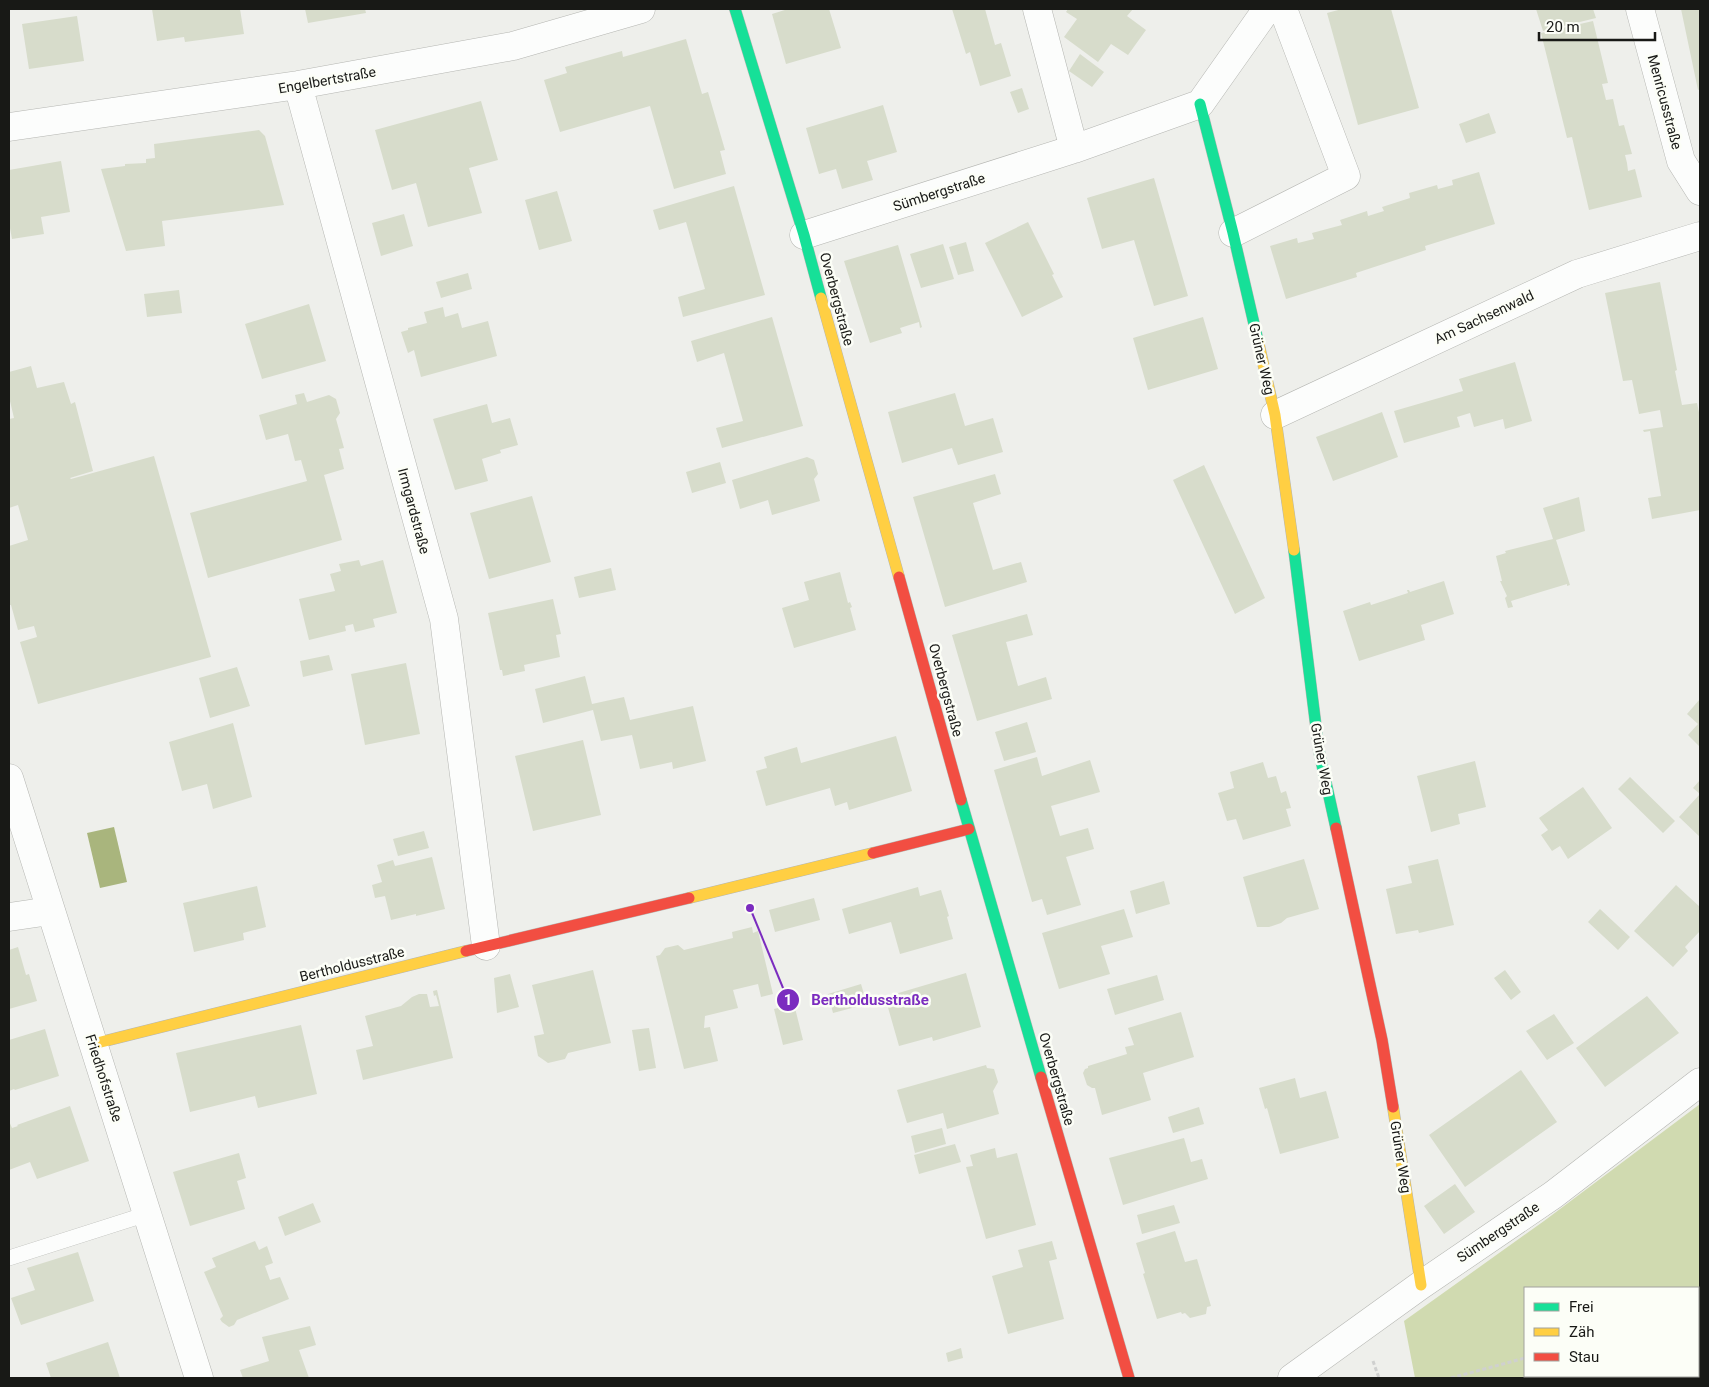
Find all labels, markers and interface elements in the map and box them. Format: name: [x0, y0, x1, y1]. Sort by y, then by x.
scale bar: [1539, 10, 1655, 42]
text: 20 m: [1546, 18, 1580, 36]
street label: Menricusstraße: [1645, 53, 1685, 151]
street label: Engelbertstraße: [277, 64, 377, 96]
street label: Sümbergstraße: [891, 170, 987, 214]
street label: Overbergstraße: [817, 251, 857, 347]
street label: Am Sachsenwald: [1432, 287, 1536, 347]
street label: Grüner Weg: [1246, 322, 1278, 396]
street label: Irmgardstraße: [395, 466, 433, 556]
street label: Overbergstraße: [926, 642, 966, 738]
street label: Grüner Weg: [1308, 722, 1336, 796]
street label: Bertholdusstraße: [298, 943, 406, 985]
callout: Bertholdusstraße: [776, 985, 938, 1015]
text: 1: [784, 991, 792, 1009]
text: Bertholdusstraße: [811, 991, 929, 1009]
street label: Overbergstraße: [1036, 1031, 1078, 1127]
street label: Friedhofstraße: [82, 1032, 126, 1124]
street label: Grüner Weg: [1387, 1120, 1415, 1194]
street label: Sümbergstraße: [1454, 1199, 1542, 1265]
legend: [1524, 1287, 1699, 1377]
text: Frei: [1569, 1298, 1594, 1316]
text: Zäh: [1569, 1323, 1594, 1341]
text: Stau: [1569, 1348, 1599, 1366]

